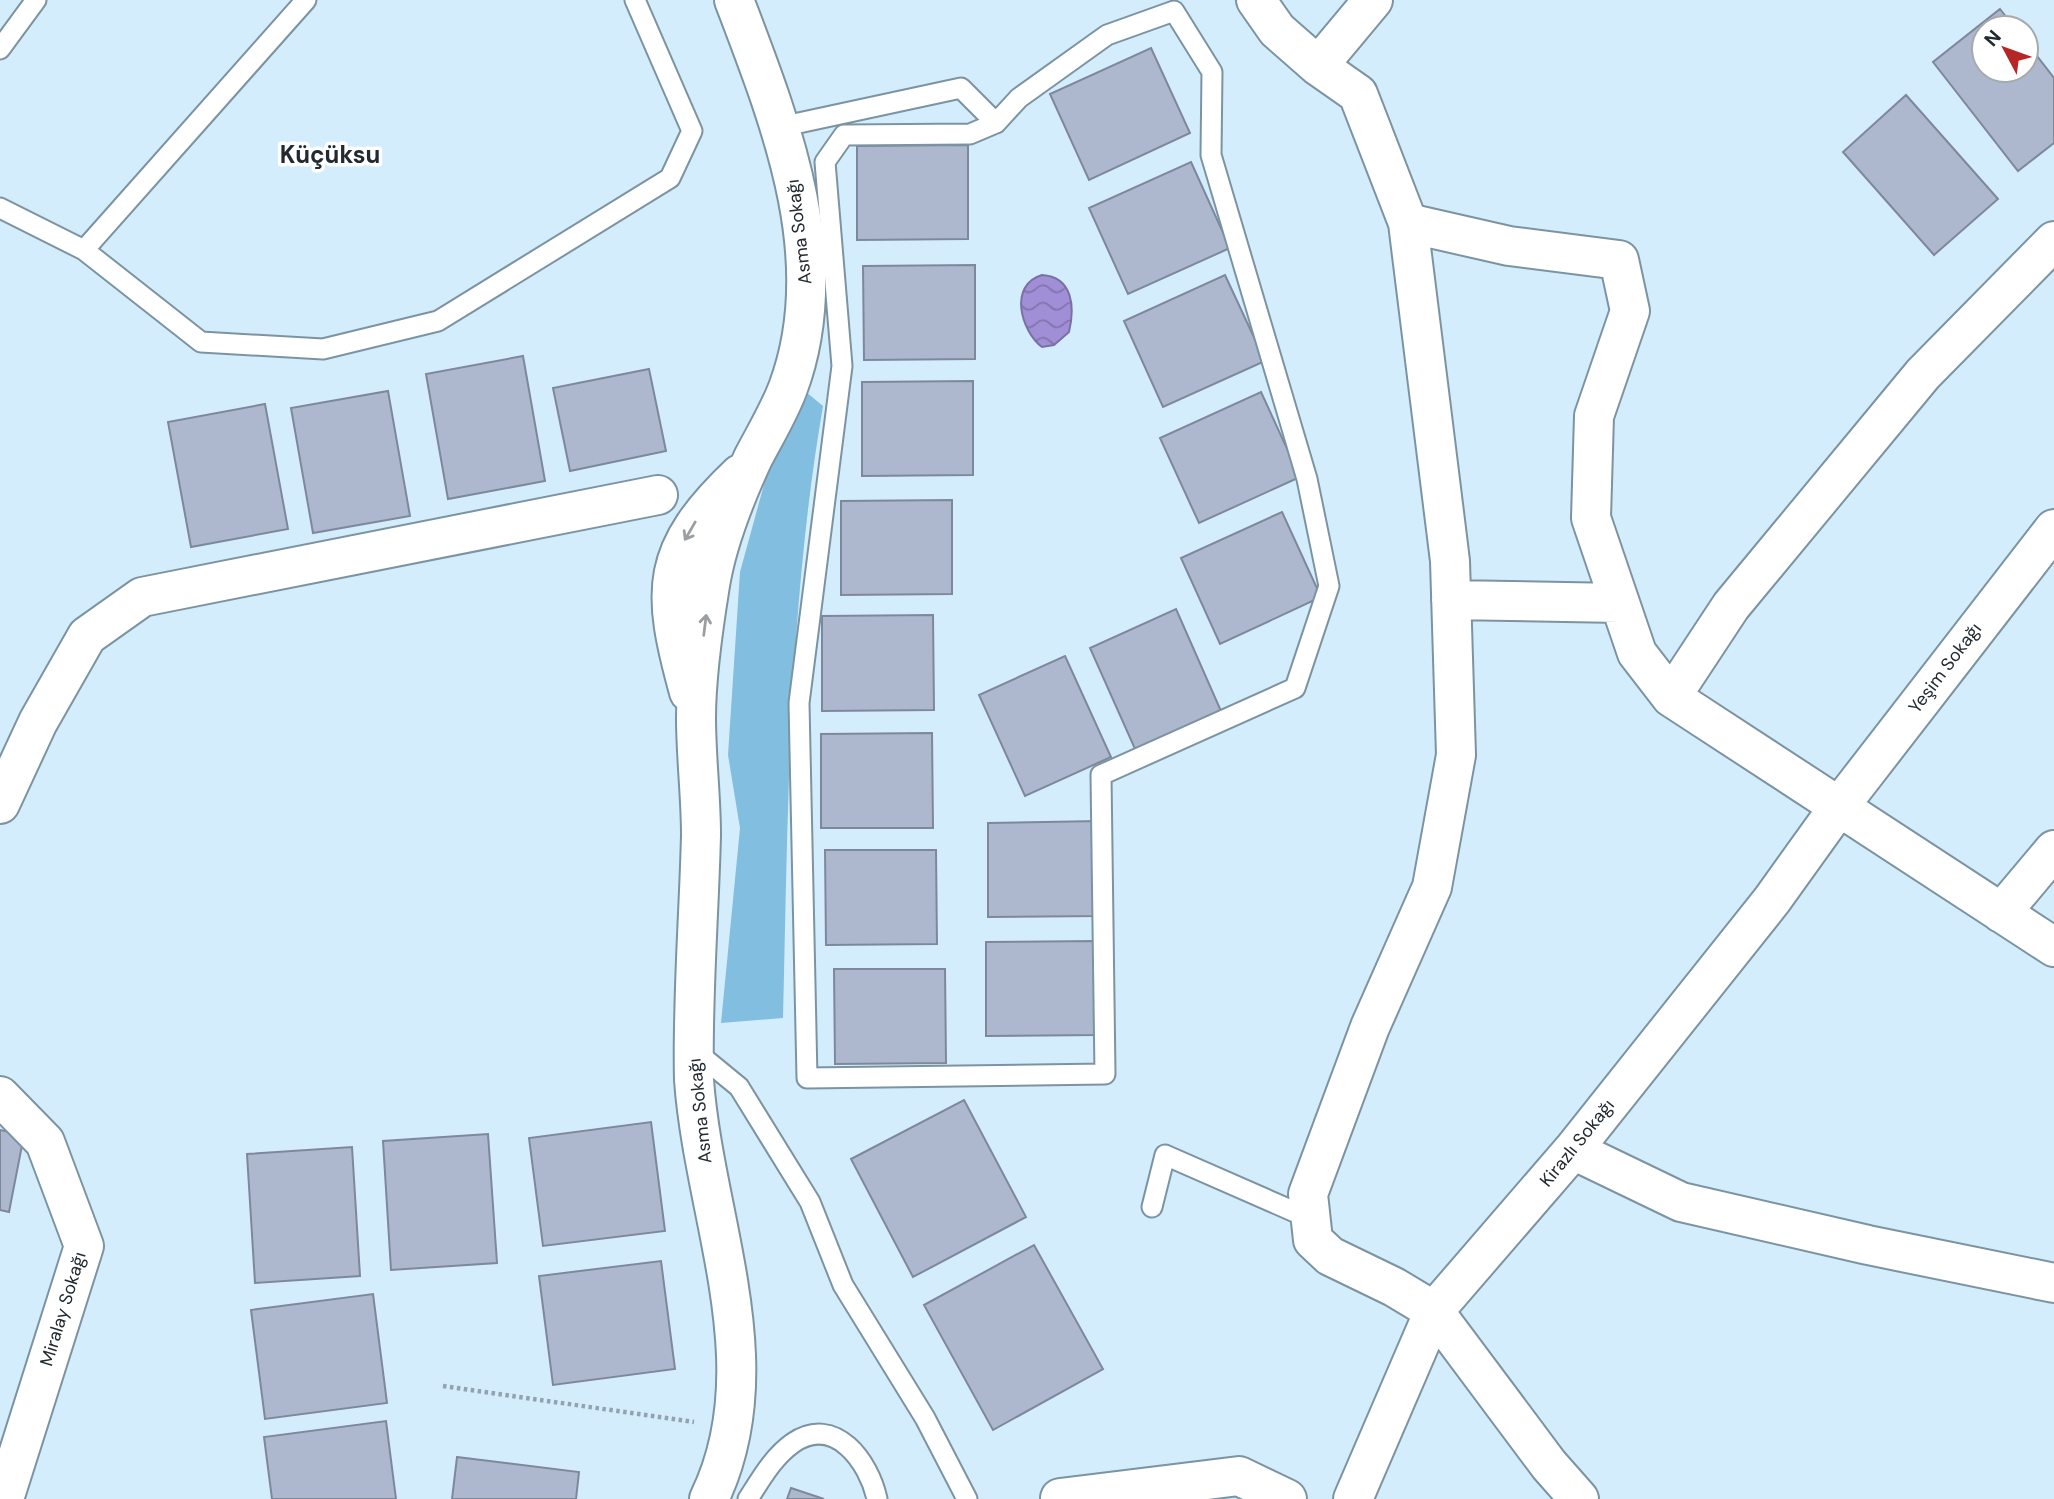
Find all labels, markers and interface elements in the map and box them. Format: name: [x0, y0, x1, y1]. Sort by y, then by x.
north arrow: [1970, 14, 2040, 84]
text: N: [1979, 25, 2007, 52]
district label: Küçüksu: [280, 139, 380, 170]
street label: Asma Sokağı: [781, 178, 817, 286]
one-way arrow: [682, 521, 696, 541]
one-way arrow: [698, 614, 711, 637]
street label: Yeşim Sokağı: [1903, 618, 1987, 718]
street label: Asma Sokağı: [683, 1057, 717, 1165]
street label: Kirazlı Sokağı: [1534, 1094, 1620, 1192]
street label: Miralay Sokağı: [34, 1249, 92, 1369]

